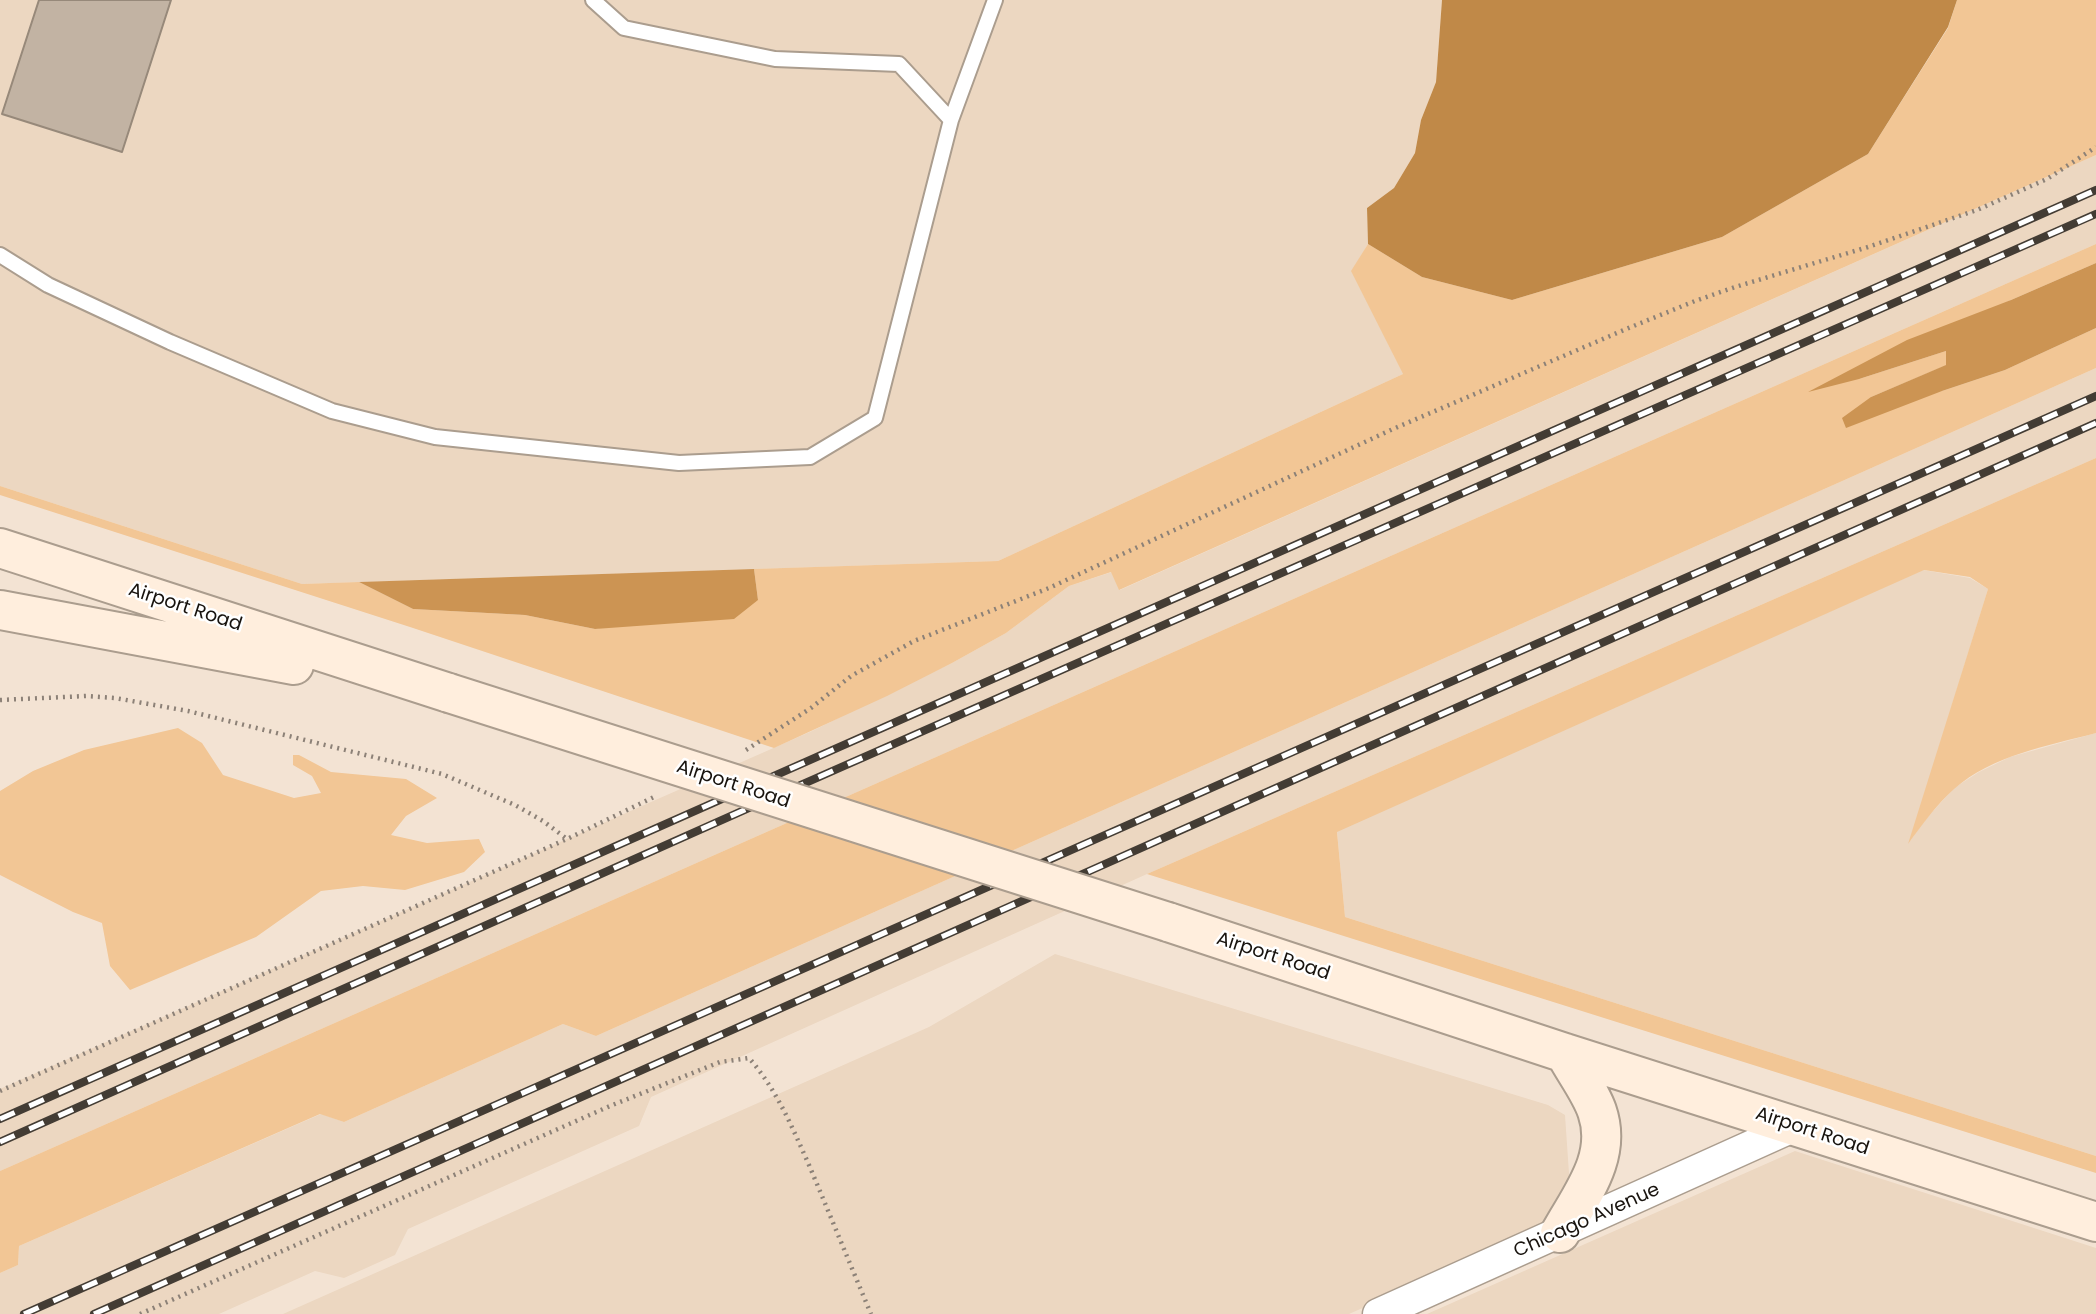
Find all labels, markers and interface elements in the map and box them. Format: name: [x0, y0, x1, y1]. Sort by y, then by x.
street label: Airport Road: [125, 579, 245, 637]
street label: Airport Road: [673, 756, 793, 814]
street label: Airport Road: [1213, 928, 1333, 986]
street label: Airport Road: [1752, 1103, 1872, 1161]
street label: Chicago Avenue: [1511, 1179, 1663, 1263]

